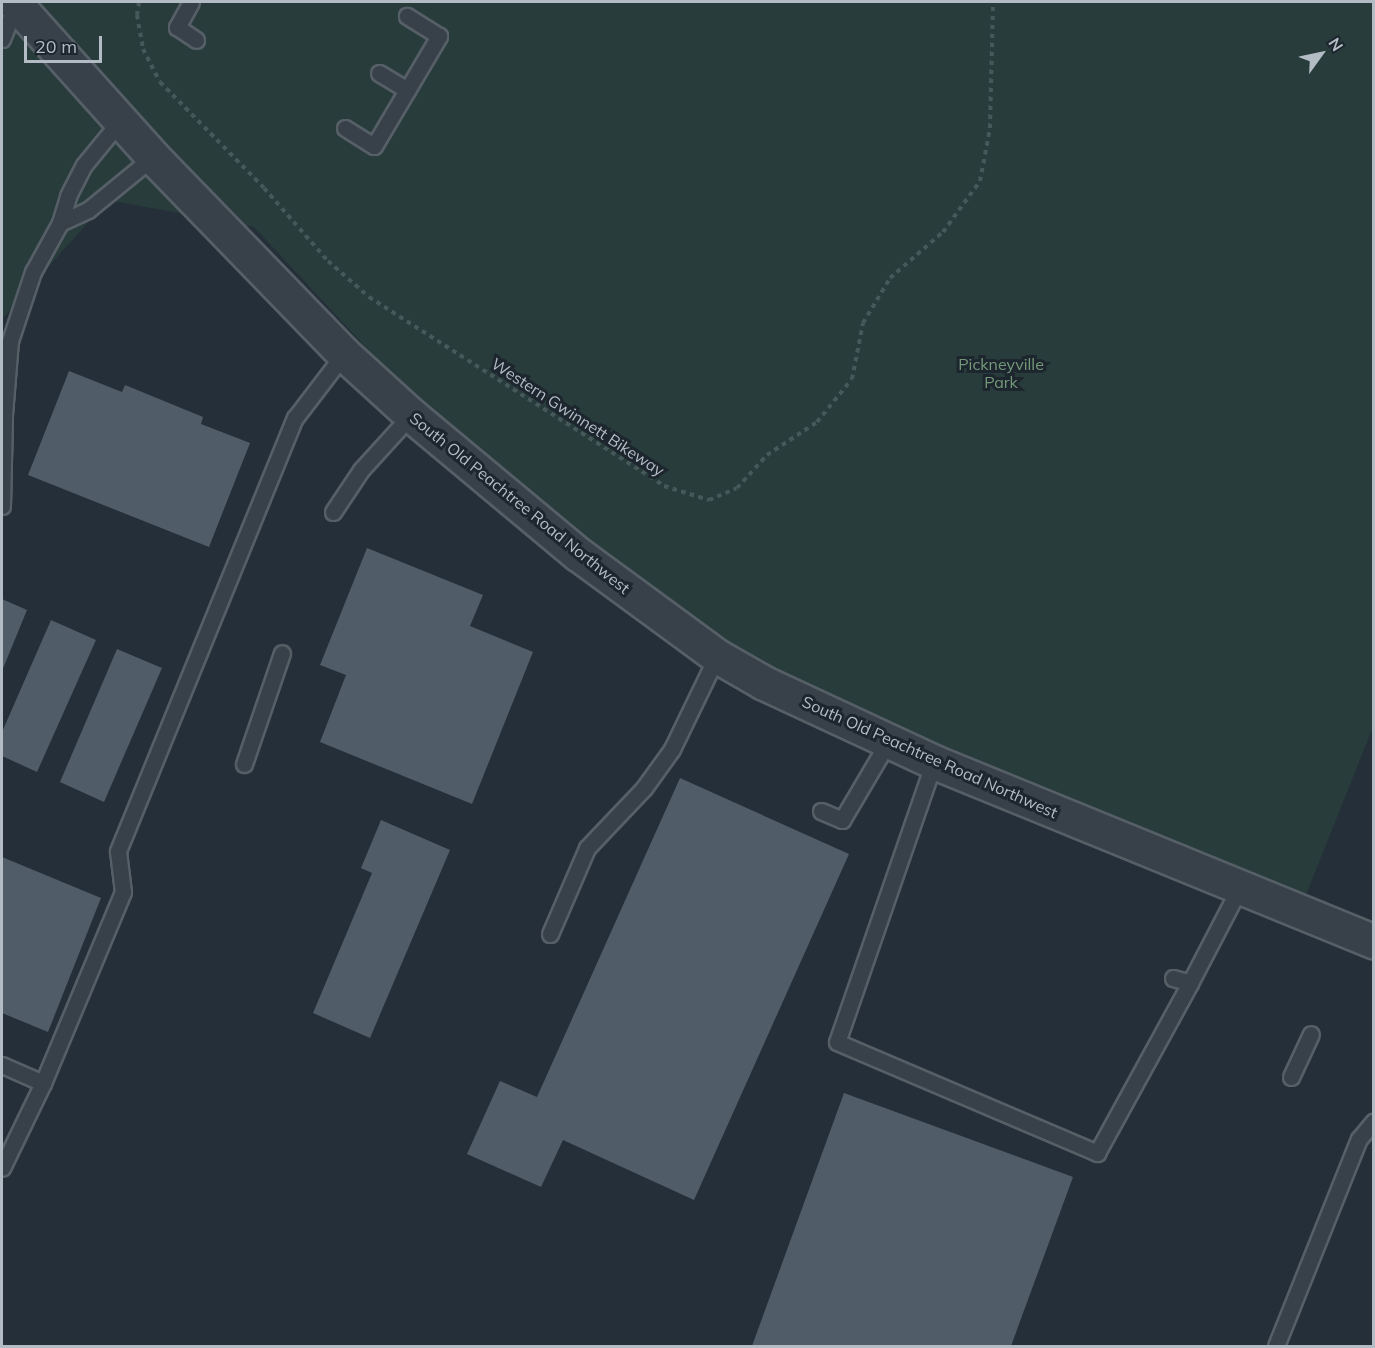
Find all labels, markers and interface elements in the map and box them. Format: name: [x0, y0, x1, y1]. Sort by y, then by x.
scale bar: [27, 24, 105, 62]
north arrow: [1291, 24, 1351, 84]
text: N: [1324, 34, 1348, 55]
text: 20 m: [35, 35, 77, 58]
street label: Western Gwinnett Bikeway: [488, 354, 668, 480]
park label: Pickneyville Park: [958, 354, 1044, 392]
street label: South Old Peachtree Road Northwest: [406, 408, 634, 598]
street label: South Old Peachtree Road Northwest: [799, 692, 1061, 822]

